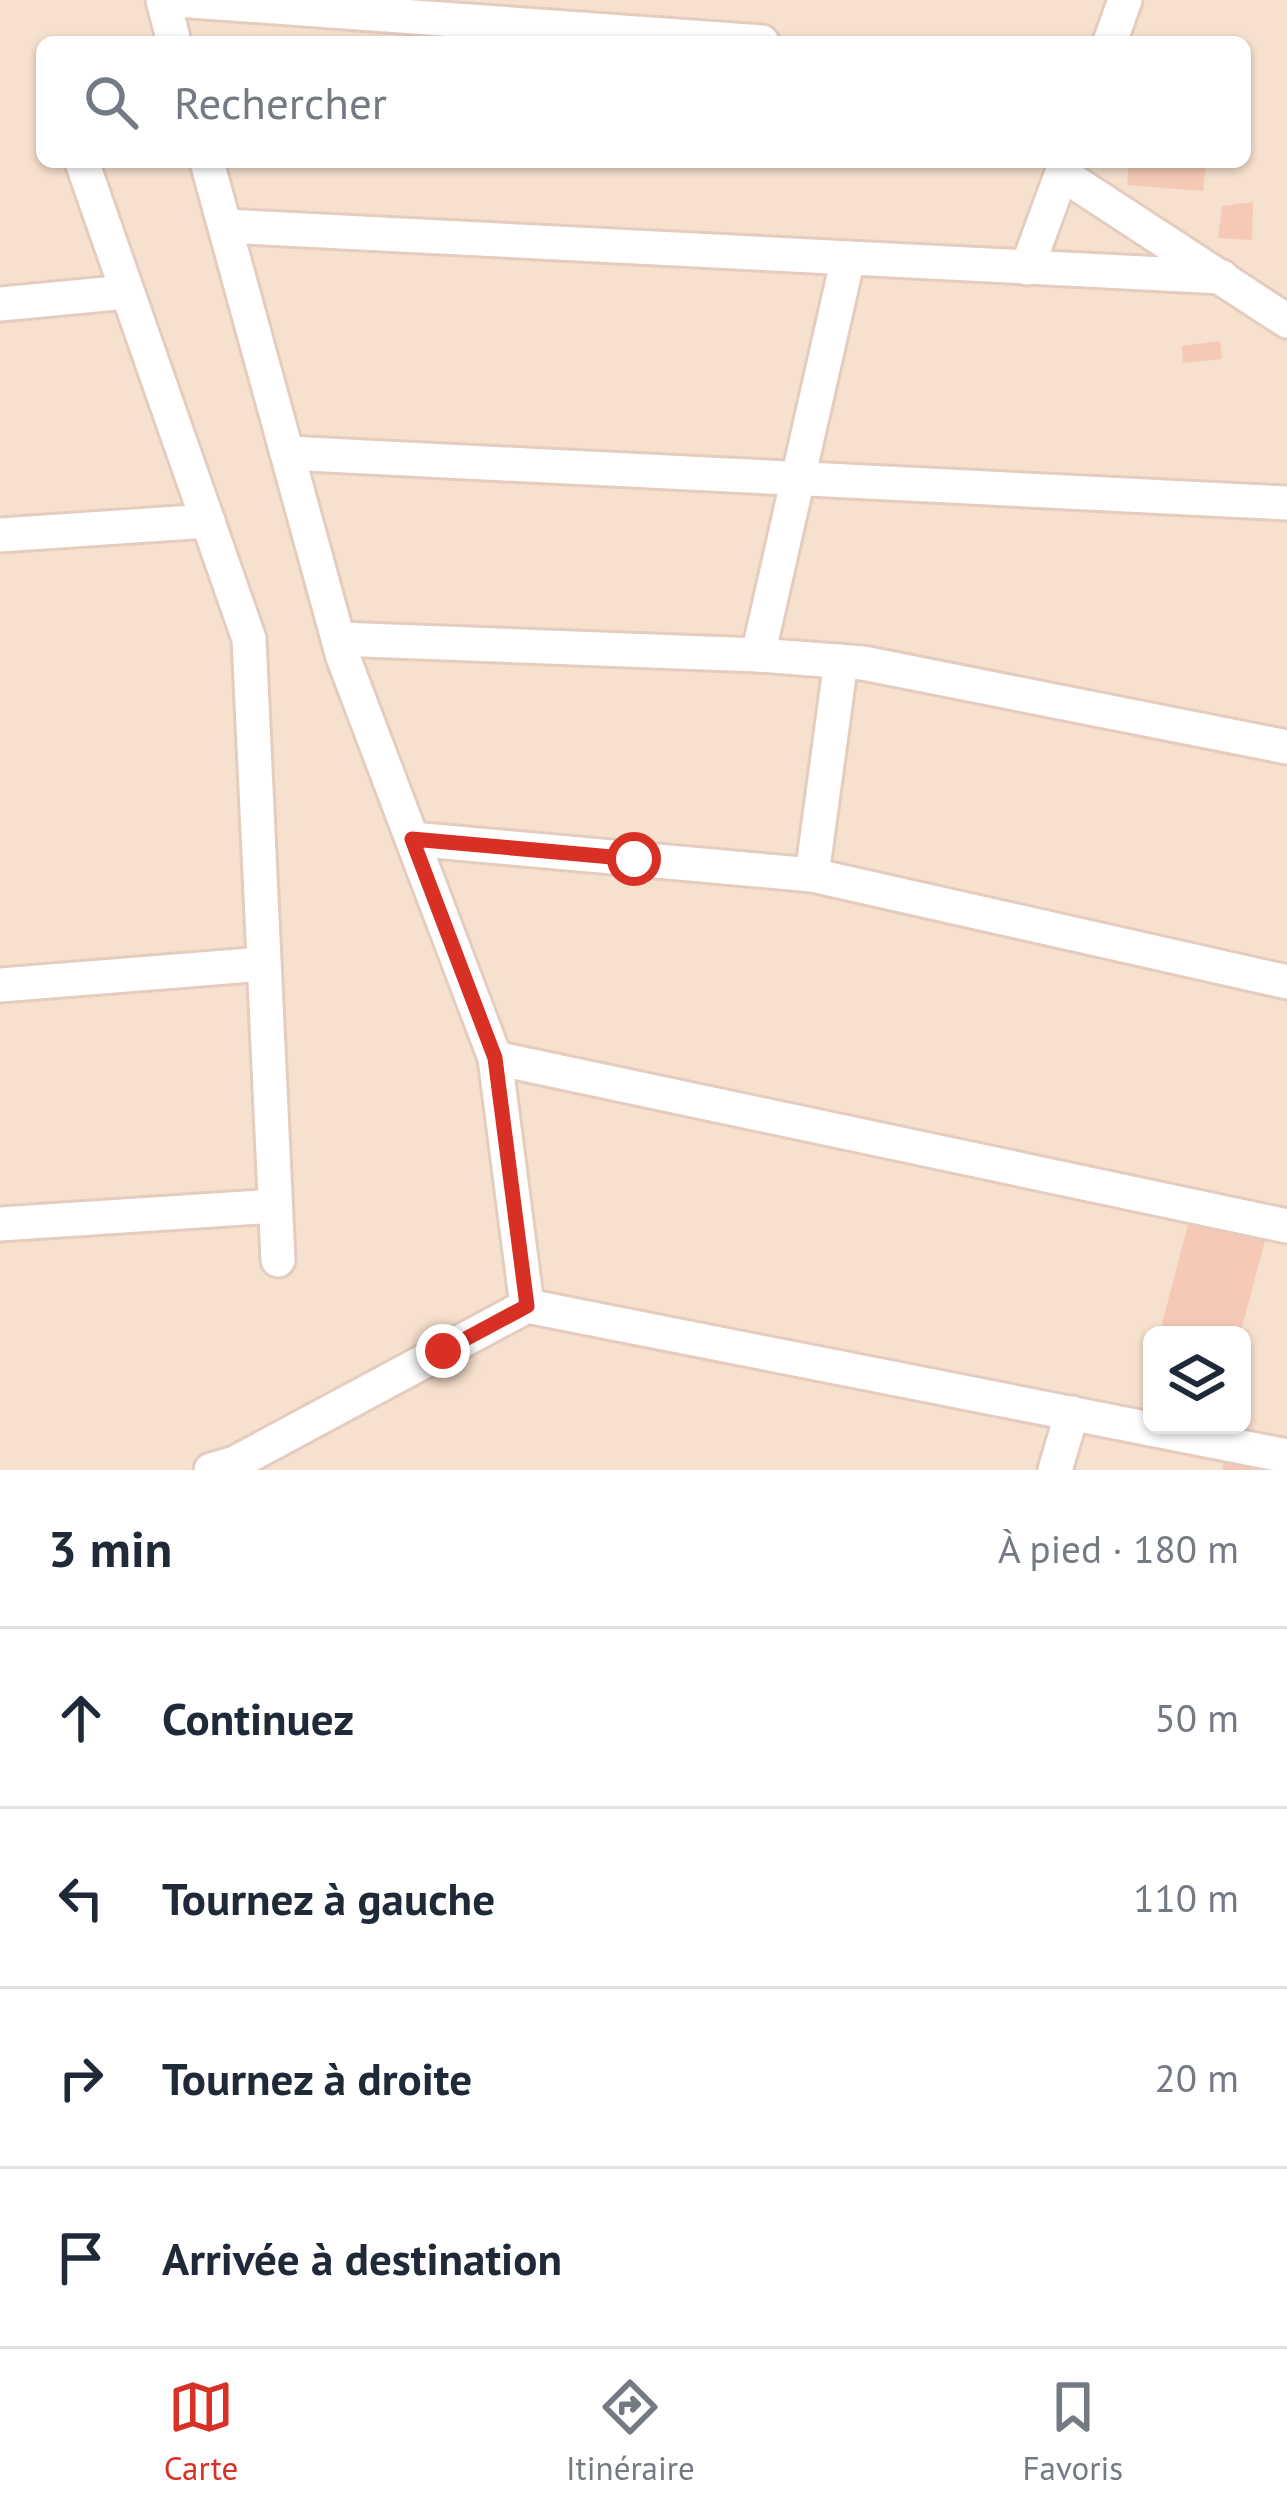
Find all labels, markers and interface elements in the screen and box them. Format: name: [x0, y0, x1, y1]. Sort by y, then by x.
search box: [36, 36, 1251, 168]
icon: search: [78, 69, 144, 135]
text: Rechercher: [174, 73, 387, 131]
route start: [607, 832, 661, 886]
route end: [416, 1324, 470, 1378]
map controls: [1143, 1326, 1251, 1434]
button: layers: [1143, 1326, 1251, 1434]
text: 3 min: [48, 1515, 172, 1581]
text: À pied · 180 m: [998, 1523, 1239, 1574]
icon: ahead: [48, 1685, 114, 1751]
text: Continuez: [162, 1689, 354, 1747]
text: 50 m: [1154, 1692, 1239, 1743]
icon: left: [48, 1865, 114, 1931]
text: Tournez à gauche: [162, 1869, 495, 1927]
text: 110 m: [1133, 1872, 1239, 1923]
icon: right: [48, 2045, 114, 2111]
text: Tournez à droite: [162, 2049, 472, 2107]
text: 20 m: [1154, 2052, 1239, 2103]
icon: arrive: [48, 2225, 114, 2291]
text: Arrivée à destination: [162, 2229, 562, 2287]
tab: Carte: [164, 2374, 238, 2489]
tab: Itinéraire: [566, 2374, 695, 2489]
tab: Favoris: [1023, 2374, 1123, 2489]

